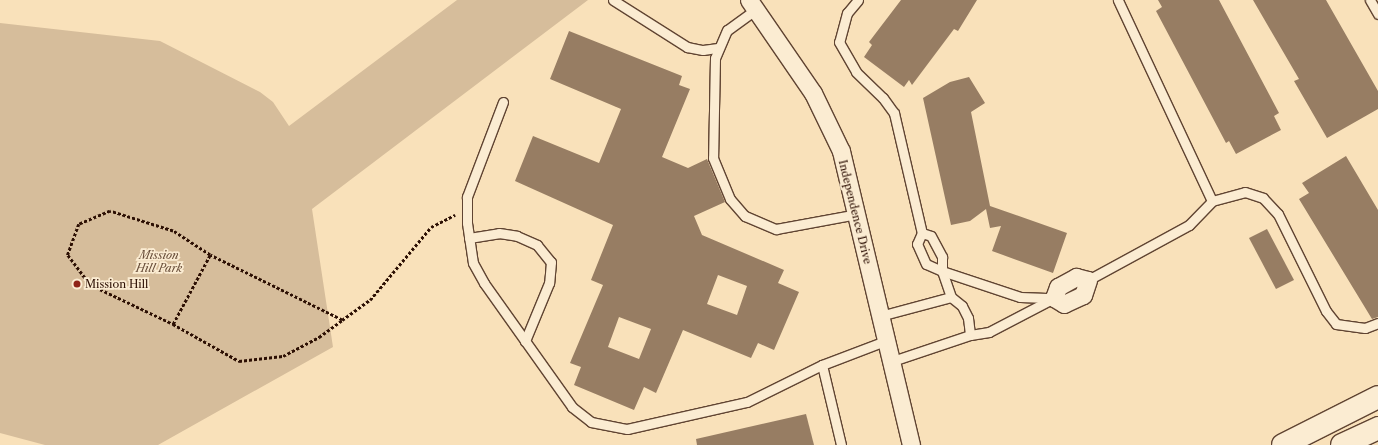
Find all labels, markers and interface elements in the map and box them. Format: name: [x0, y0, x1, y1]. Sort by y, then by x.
street label: Independence Drive: [836, 159, 874, 265]
park label: Mission Hill Park: [136, 249, 182, 275]
place label: Mission Hill: [85, 277, 148, 291]
marker: Mission Hill: [72, 279, 82, 289]

